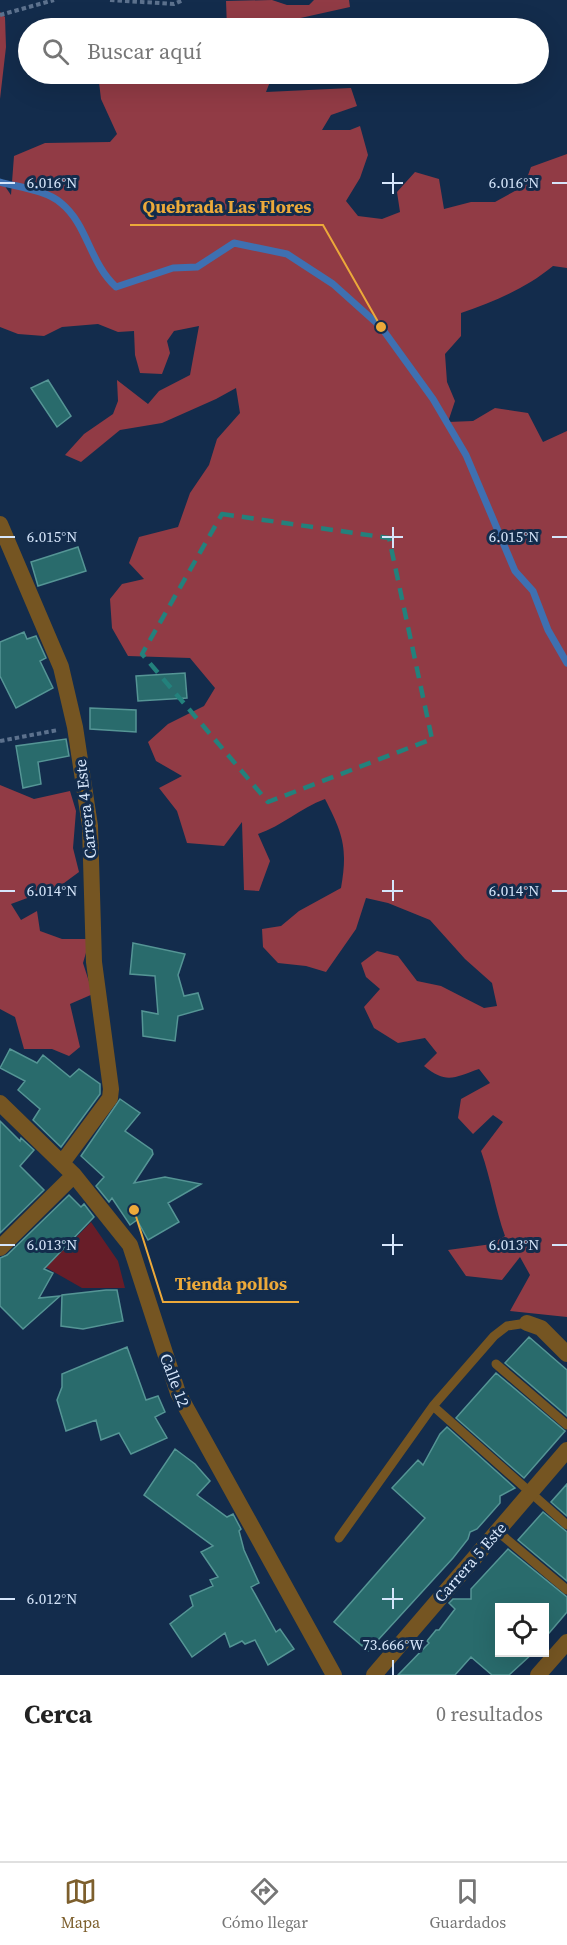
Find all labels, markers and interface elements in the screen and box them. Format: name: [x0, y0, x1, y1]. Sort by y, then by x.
search box: [18, 18, 549, 84]
icon: search: [39, 35, 72, 68]
text: Buscar aquí: [87, 36, 202, 66]
text: 6.016°N: [27, 172, 77, 193]
text: 6.016°N: [489, 172, 539, 193]
callout: Quebrada Las Flores: [130, 189, 323, 225]
text: Quebrada Las Flores: [143, 194, 311, 219]
text: 6.015°N: [27, 526, 77, 547]
text: 6.015°N: [489, 526, 539, 547]
street label: Carrera 4 Este: [69, 758, 101, 860]
text: 6.014°N: [27, 880, 77, 901]
text: 6.014°N: [489, 880, 539, 901]
text: 6.013°N: [27, 1234, 77, 1255]
text: 6.013°N: [489, 1234, 539, 1255]
callout: Tienda pollos: [163, 1266, 299, 1302]
text: Tienda pollos: [175, 1271, 287, 1296]
street label: Calle 12: [155, 1350, 195, 1410]
street label: Carrera 5 Este: [429, 1517, 511, 1607]
text: 6.012°N: [27, 1588, 77, 1609]
map controls: [495, 1603, 549, 1657]
button: locate: [495, 1603, 549, 1657]
text: 73.666°W: [362, 1634, 424, 1655]
text: Cerca: [24, 1696, 92, 1732]
text: 0 resultados: [436, 1700, 543, 1728]
tab: Mapa: [61, 1875, 100, 1933]
tab: Cómo llegar: [222, 1875, 308, 1933]
tab: Guardados: [429, 1875, 506, 1933]

